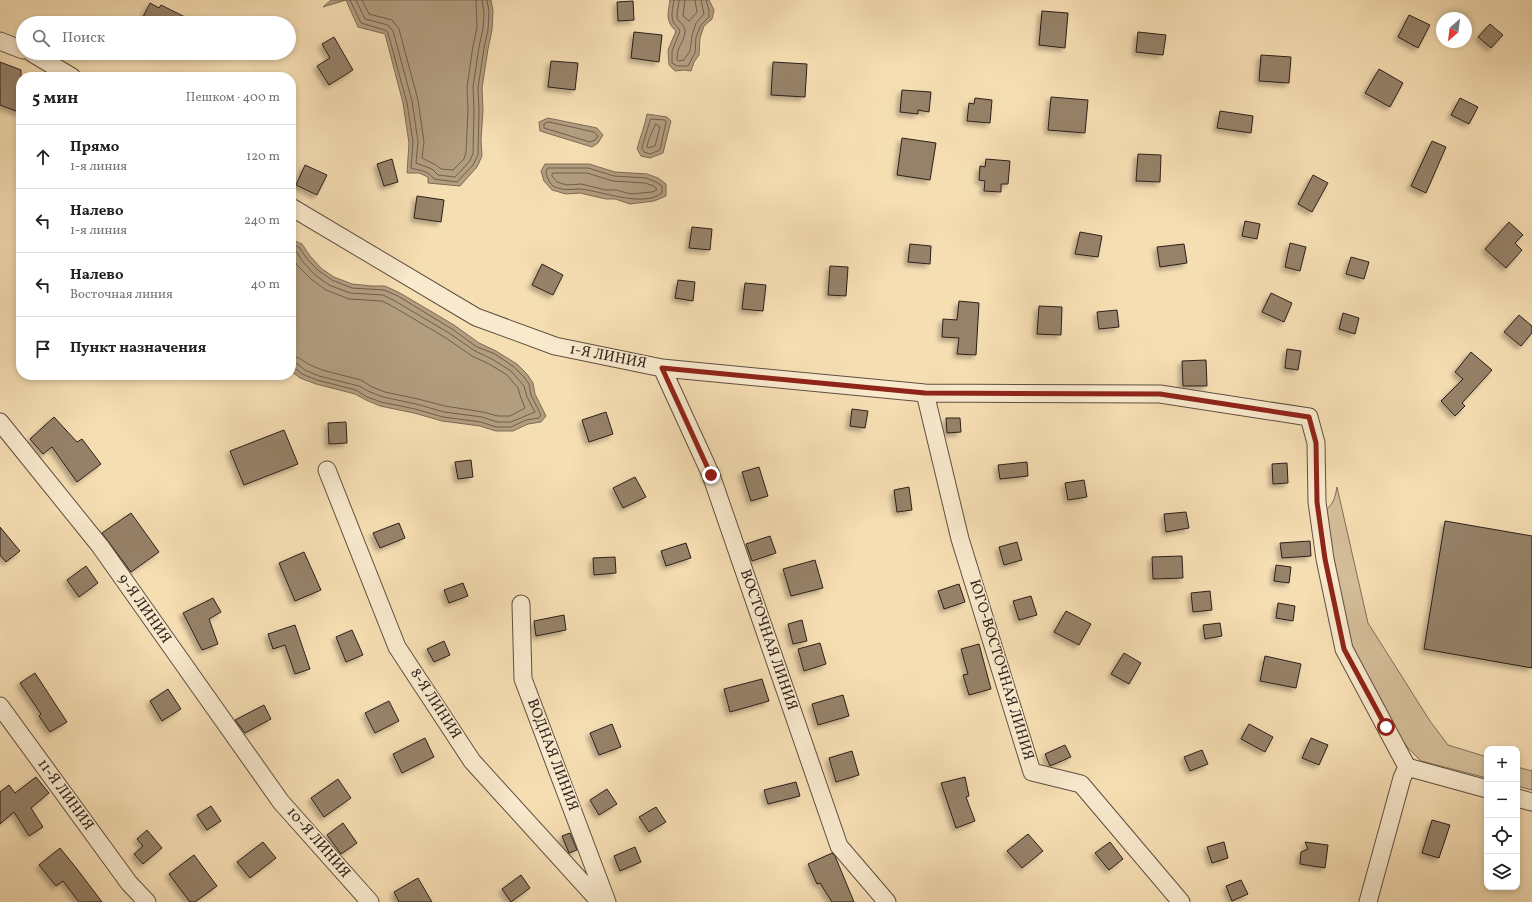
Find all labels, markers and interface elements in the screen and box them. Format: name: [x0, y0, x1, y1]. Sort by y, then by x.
north arrow: [1436, 12, 1472, 48]
search box: [16, 16, 296, 60]
icon: search: [30, 27, 52, 49]
text: Поиск: [62, 28, 105, 49]
text: 5 мин: [32, 87, 78, 110]
text: Пешком · 400 m: [186, 89, 280, 107]
text: Прямо: [70, 137, 119, 158]
icon: ahead: [32, 146, 54, 168]
text: 120 m: [246, 148, 280, 166]
text: 1-я линия: [70, 158, 127, 176]
text: Налево: [70, 201, 124, 222]
icon: left: [32, 210, 54, 232]
text: 240 m: [244, 212, 280, 230]
text: 1-я линия: [70, 222, 127, 240]
text: Налево: [70, 265, 124, 286]
icon: left: [32, 274, 54, 296]
text: 40 m: [251, 276, 280, 294]
text: Восточная линия: [70, 286, 173, 304]
icon: arrive: [32, 338, 54, 360]
text: Пункт назначения: [70, 338, 206, 359]
street label: 1-Я ЛИНИЯ: [568, 339, 648, 375]
route end: [702, 466, 720, 484]
street label: ВОСТОЧНАЯ ЛИНИЯ: [734, 567, 802, 713]
street label: 9-Я ЛИНИЯ: [112, 570, 176, 648]
street label: ЮГО-ВОСТОЧНАЯ ЛИНИЯ: [963, 577, 1039, 763]
street label: 8-Я ЛИНИЯ: [404, 665, 466, 743]
street label: ВОДНАЯ ЛИНИЯ: [521, 696, 583, 814]
route start: [1377, 718, 1395, 736]
map controls: [1484, 746, 1520, 890]
button: +: [1484, 746, 1520, 782]
street label: 11-Я ЛИНИЯ: [32, 755, 98, 835]
button: −: [1484, 782, 1520, 818]
street label: 10-Я ЛИНИЯ: [281, 803, 355, 883]
button: locate: [1484, 818, 1520, 854]
button: layers: [1484, 854, 1520, 890]

